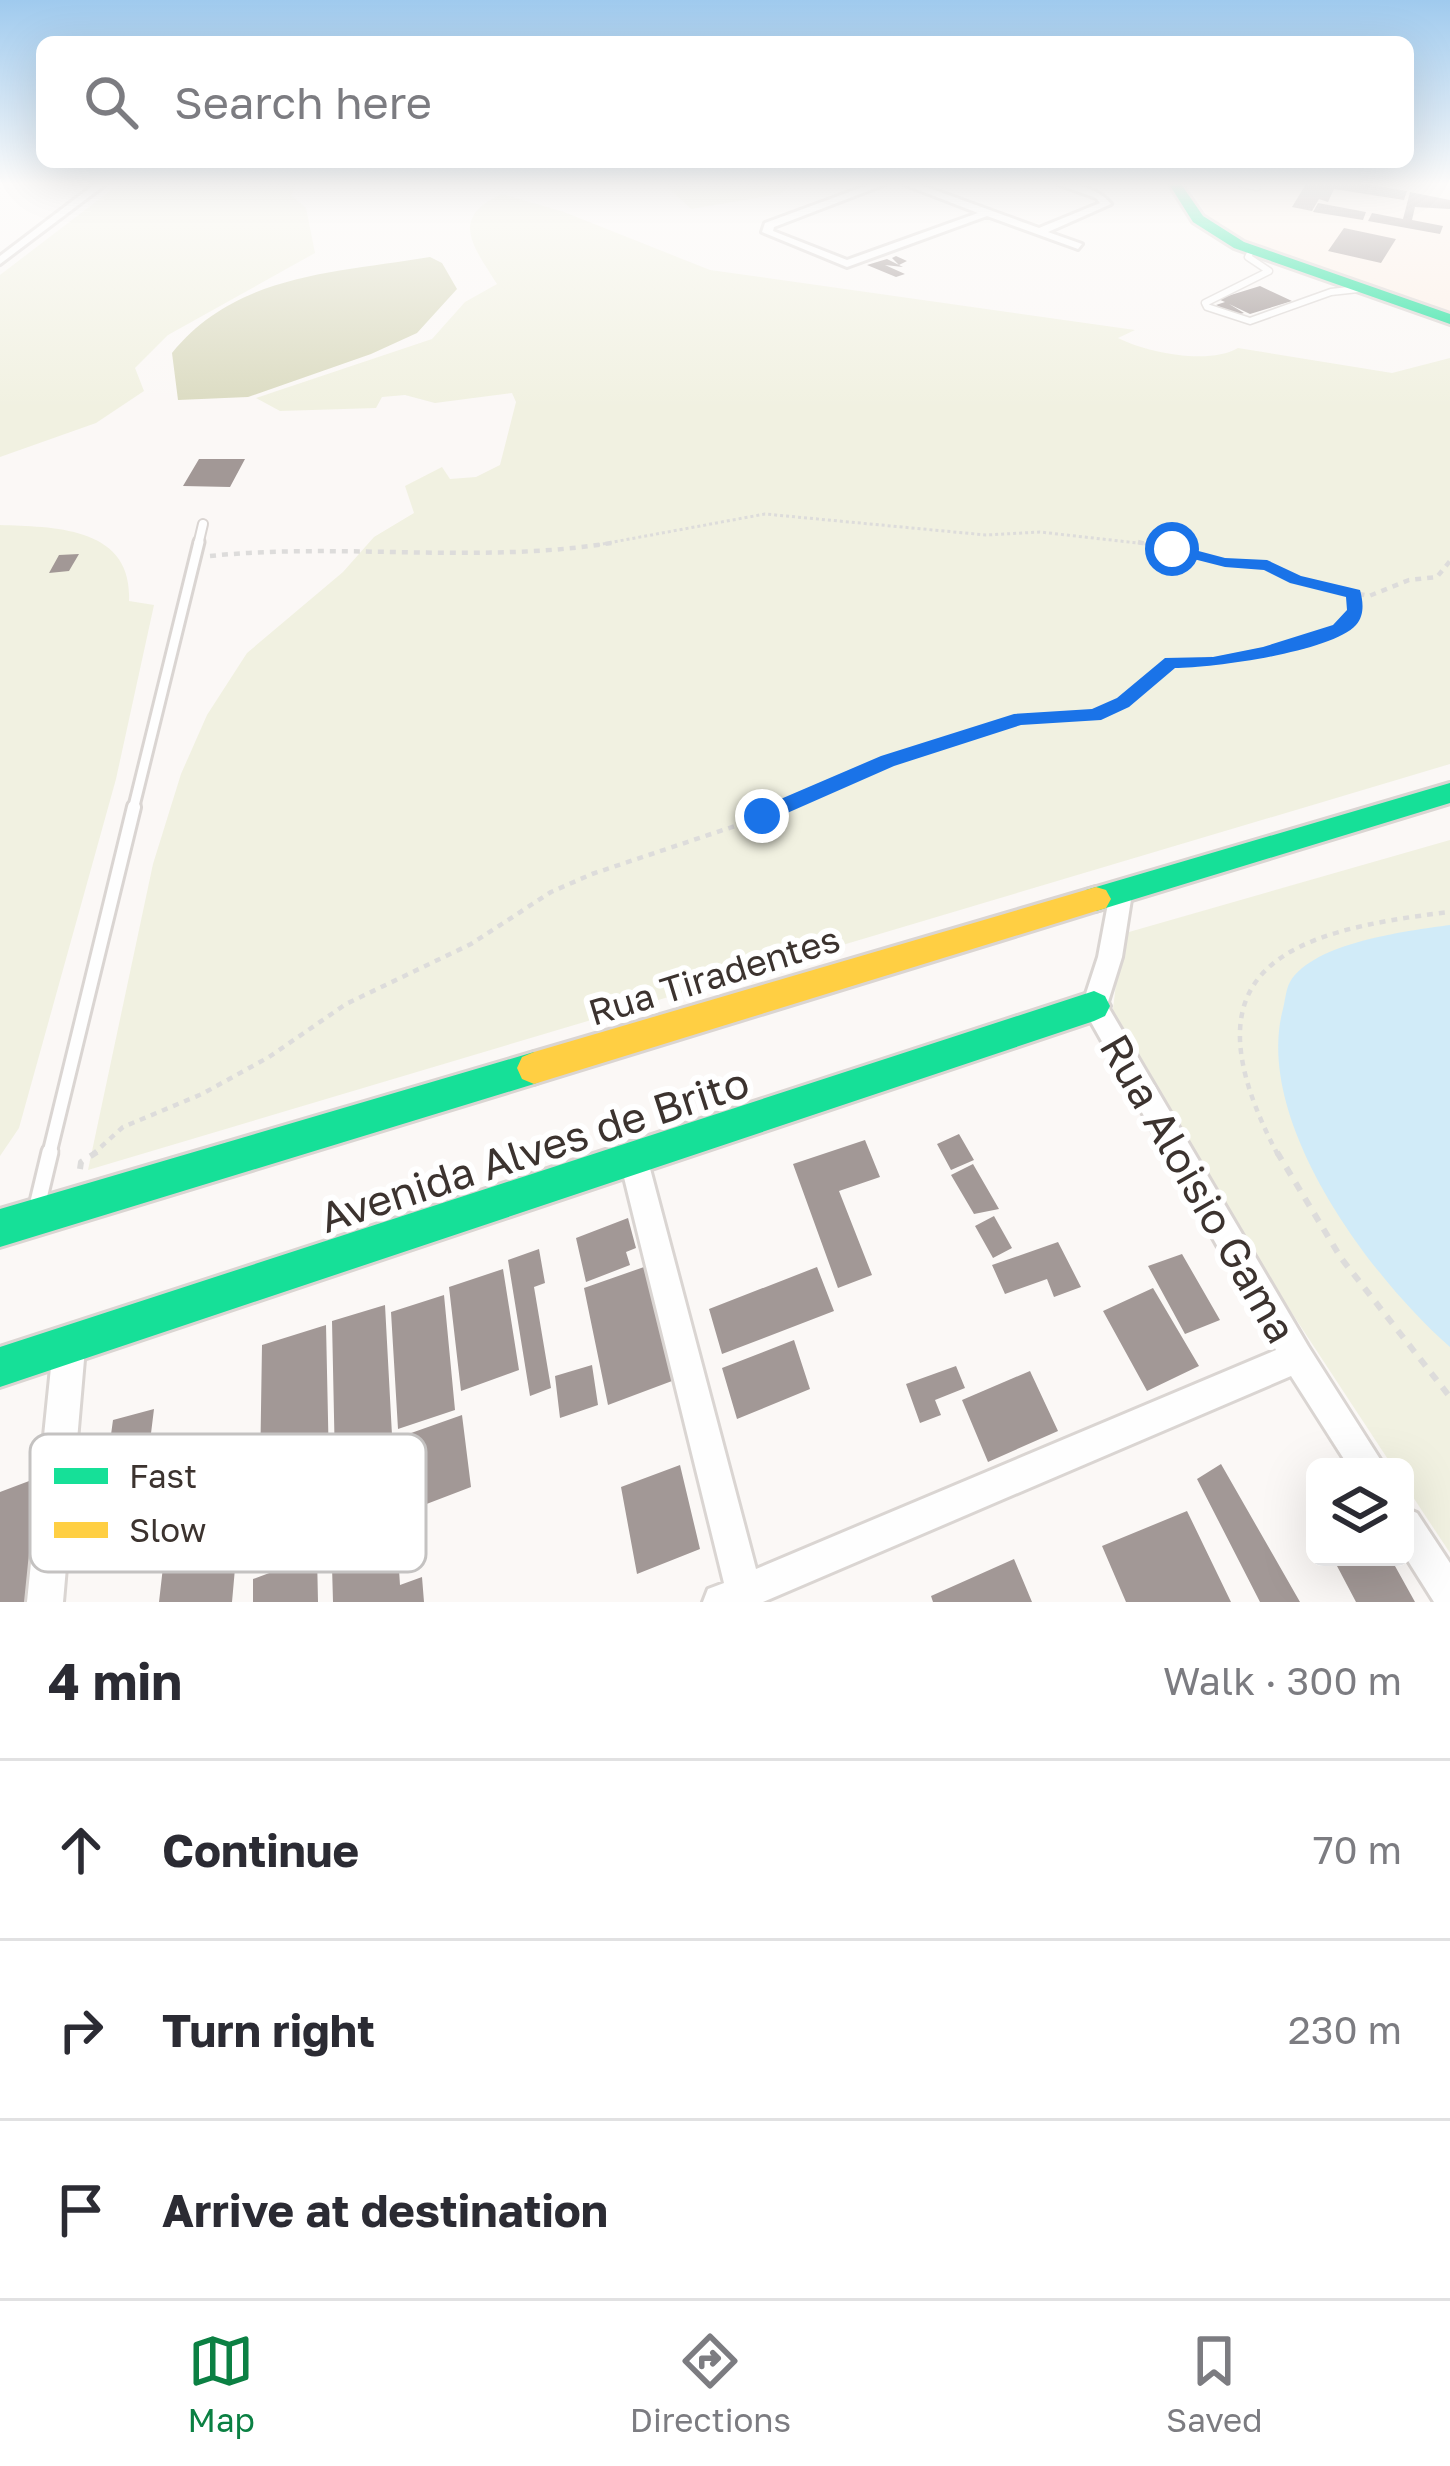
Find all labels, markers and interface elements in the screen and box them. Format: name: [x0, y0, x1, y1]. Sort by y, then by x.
search box: [36, 36, 1414, 168]
icon: search: [78, 69, 144, 135]
text: Search here: [174, 75, 432, 129]
route start: [1145, 522, 1199, 576]
route end: [735, 789, 789, 843]
street label: Rua Tiradentes: [583, 916, 845, 1034]
street label: Rua Aloisio Gama: [1090, 1025, 1308, 1351]
street label: Avenida Alves de Brito: [313, 1056, 755, 1242]
legend: [30, 1434, 426, 1572]
text: Fast: [129, 1456, 197, 1495]
map controls: [1306, 1458, 1414, 1566]
button: layers: [1306, 1458, 1414, 1566]
text: Slow: [129, 1510, 207, 1549]
text: 4 min: [48, 1650, 182, 1711]
text: Walk · 300 m: [1163, 1657, 1402, 1704]
icon: ahead: [48, 1817, 114, 1883]
text: Continue: [162, 1823, 359, 1877]
text: 70 m: [1313, 1826, 1402, 1873]
icon: right: [48, 1997, 114, 2063]
text: Turn right: [162, 2003, 375, 2057]
text: 230 m: [1288, 2006, 1402, 2053]
icon: arrive: [48, 2177, 114, 2243]
text: Arrive at destination: [162, 2183, 608, 2237]
tab: Map: [188, 2328, 255, 2439]
tab: Directions: [630, 2328, 791, 2439]
tab: Saved: [1166, 2328, 1262, 2439]

